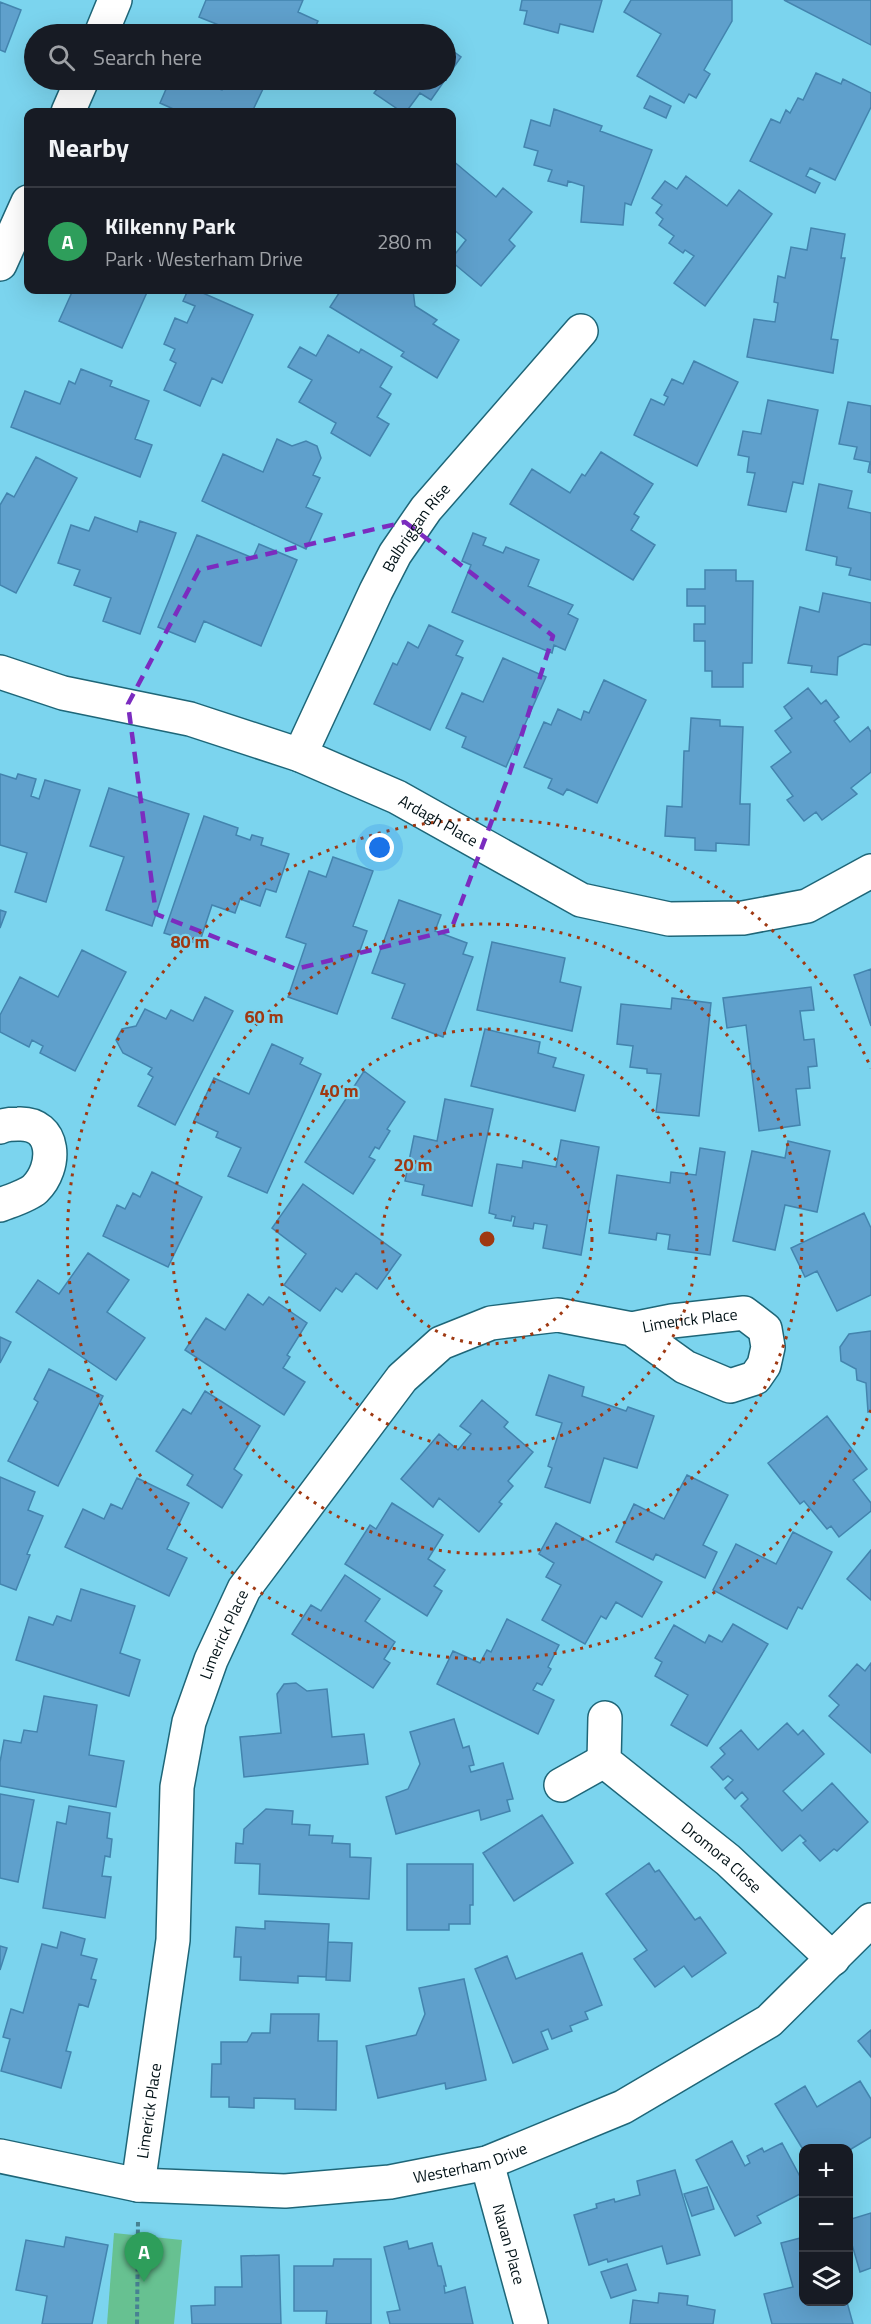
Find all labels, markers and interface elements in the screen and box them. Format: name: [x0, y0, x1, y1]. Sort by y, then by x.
search box: [24, 24, 456, 90]
text: Search here: [93, 40, 202, 74]
icon: search: [45, 41, 78, 74]
text: Nearby: [48, 128, 129, 167]
text: Kilkenny Park: [105, 209, 236, 243]
text: A: [61, 226, 74, 257]
text: 280 m: [377, 226, 432, 257]
text: Park · Westerham Drive: [105, 243, 303, 274]
street label: Balbriggan Rise: [376, 477, 456, 576]
street label: Ardagh Place: [394, 788, 483, 852]
your location: [365, 833, 394, 862]
text: 80 m: [170, 928, 210, 955]
text: 60 m: [244, 1003, 284, 1030]
text: 40 m: [319, 1077, 359, 1104]
text: 20 m: [393, 1151, 433, 1178]
centre of rings: [477, 1229, 497, 1249]
street label: Limerick Place: [640, 1302, 739, 1339]
street label: Limerick Place: [193, 1585, 254, 1682]
street label: Dromora Close: [676, 1815, 768, 1898]
street label: Limerick Place: [130, 2061, 167, 2160]
street label: Westerham Drive: [411, 2136, 531, 2189]
map controls: [799, 2144, 853, 2306]
button: +: [799, 2144, 853, 2198]
button: −: [799, 2198, 853, 2252]
street label: Navan Place: [487, 2201, 532, 2287]
pin: A: [124, 2232, 164, 2282]
button: layers: [799, 2252, 853, 2306]

